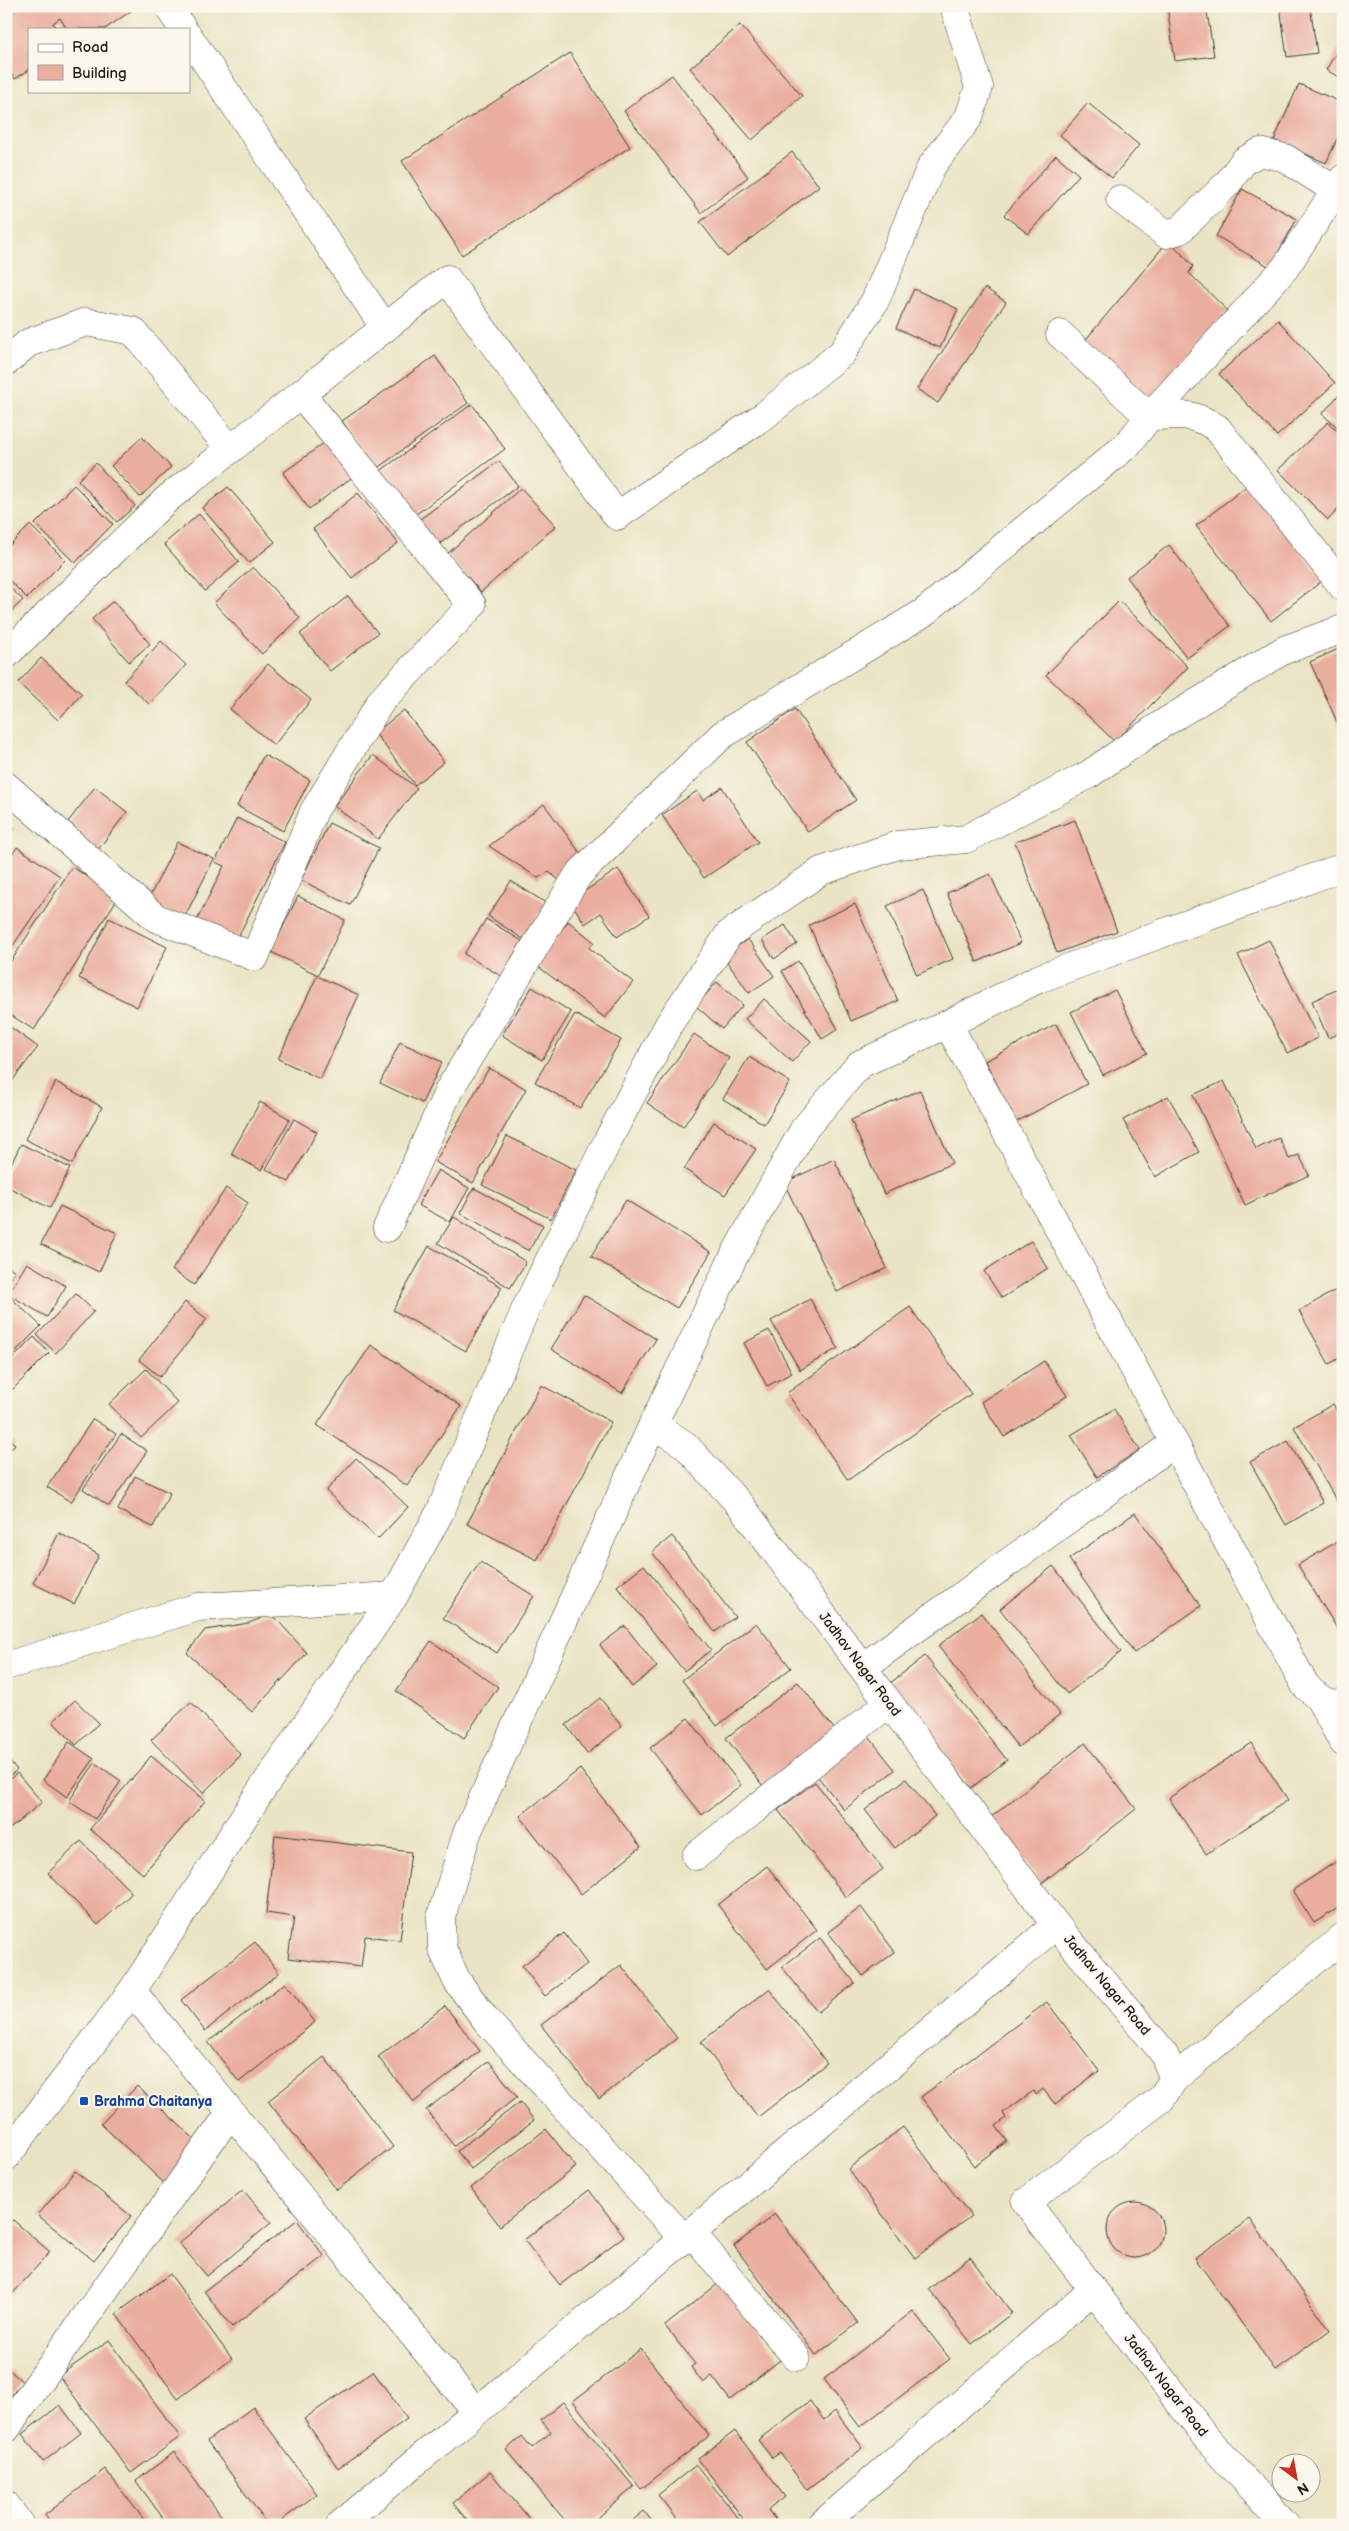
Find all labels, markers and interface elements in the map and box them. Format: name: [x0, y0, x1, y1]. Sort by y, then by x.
legend: [28, 28, 190, 92]
text: Road: [72, 38, 108, 57]
text: Building: [72, 64, 127, 83]
street label: Jadhav Nagar Road: [815, 1608, 905, 1720]
street label: Jadhav Nagar Road: [1060, 1931, 1154, 2039]
place label: Brahma Chaitanya: [94, 2093, 212, 2110]
marker: Brahma Chaitanya: [78, 2095, 90, 2107]
street label: Jadhav Nagar Road: [1120, 2330, 1212, 2440]
north arrow: [1272, 2454, 1322, 2504]
text: N: [1294, 2479, 1312, 2499]

